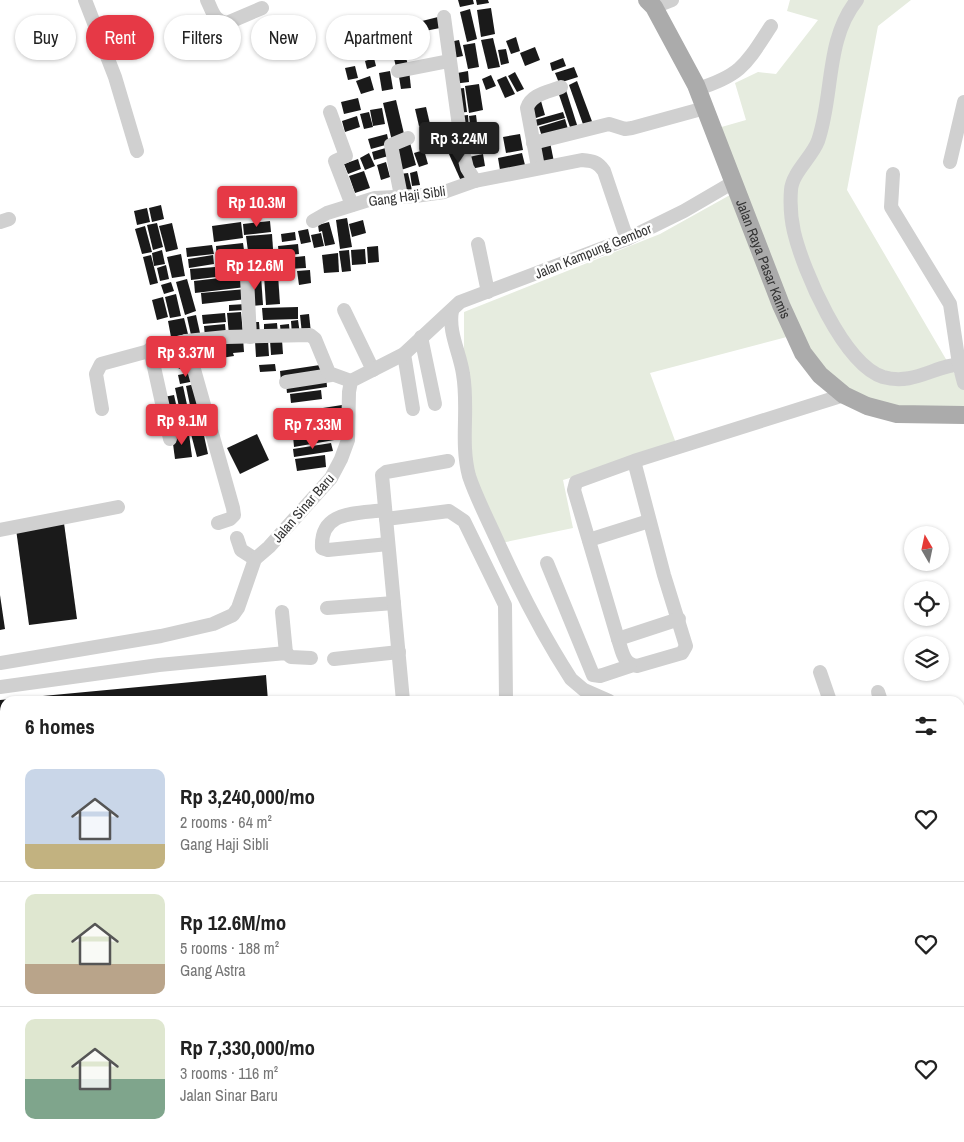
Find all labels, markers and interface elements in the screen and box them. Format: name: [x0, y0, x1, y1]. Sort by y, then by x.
chip: Buy: [15, 15, 76, 60]
chip: Rent: [86, 15, 154, 60]
chip: Filters: [164, 15, 241, 60]
chip: New: [251, 15, 316, 60]
chip: Apartment: [326, 15, 430, 60]
pin: Rp 3.24M: [407, 121, 511, 164]
text: Rp 3.24M: [430, 127, 488, 149]
street label: Gang Haji Sibli: [367, 182, 447, 210]
pin: Rp 10.3M: [205, 186, 309, 228]
text: Rp 10.3M: [228, 191, 286, 213]
street label: Jalan Raya Pasar Kamis: [732, 197, 795, 322]
street label: Jalan Kampung Gembor: [532, 219, 654, 283]
pin: Rp 12.6M: [203, 248, 307, 291]
text: Rp 12.6M: [226, 254, 284, 276]
pin: Rp 3.37M: [134, 336, 238, 378]
text: Rp 3.37M: [157, 341, 215, 363]
pin: Rp 9.1M: [136, 404, 228, 446]
pin: Rp 7.33M: [261, 408, 365, 450]
text: Rp 9.1M: [157, 409, 207, 431]
text: Rp 7.33M: [284, 413, 342, 435]
street label: Jalan Sinar Baru: [268, 470, 338, 546]
north arrow: [904, 526, 949, 571]
map controls: [904, 526, 949, 681]
button: locate: [904, 581, 949, 626]
button: layers: [904, 636, 949, 681]
text: 6 homes: [25, 712, 95, 741]
icon: filters: [912, 712, 940, 740]
text: Rp 3,240,000/mo: [180, 782, 315, 811]
icon: home: [65, 789, 125, 849]
icon: heart: [912, 805, 940, 833]
text: 2 rooms · 64 m²: [180, 811, 272, 833]
text: Gang Haji Sibli: [180, 833, 269, 855]
text: Rp 12.6M/mo: [180, 908, 286, 937]
icon: home: [65, 914, 125, 974]
icon: heart: [912, 930, 940, 958]
text: 5 rooms · 188 m²: [180, 937, 279, 959]
text: Gang Astra: [180, 959, 246, 981]
text: Rp 7,330,000/mo: [180, 1033, 315, 1062]
icon: home: [65, 1039, 125, 1099]
icon: heart: [912, 1055, 940, 1083]
text: 3 rooms · 116 m²: [180, 1062, 278, 1084]
text: Jalan Sinar Baru: [180, 1084, 278, 1106]

